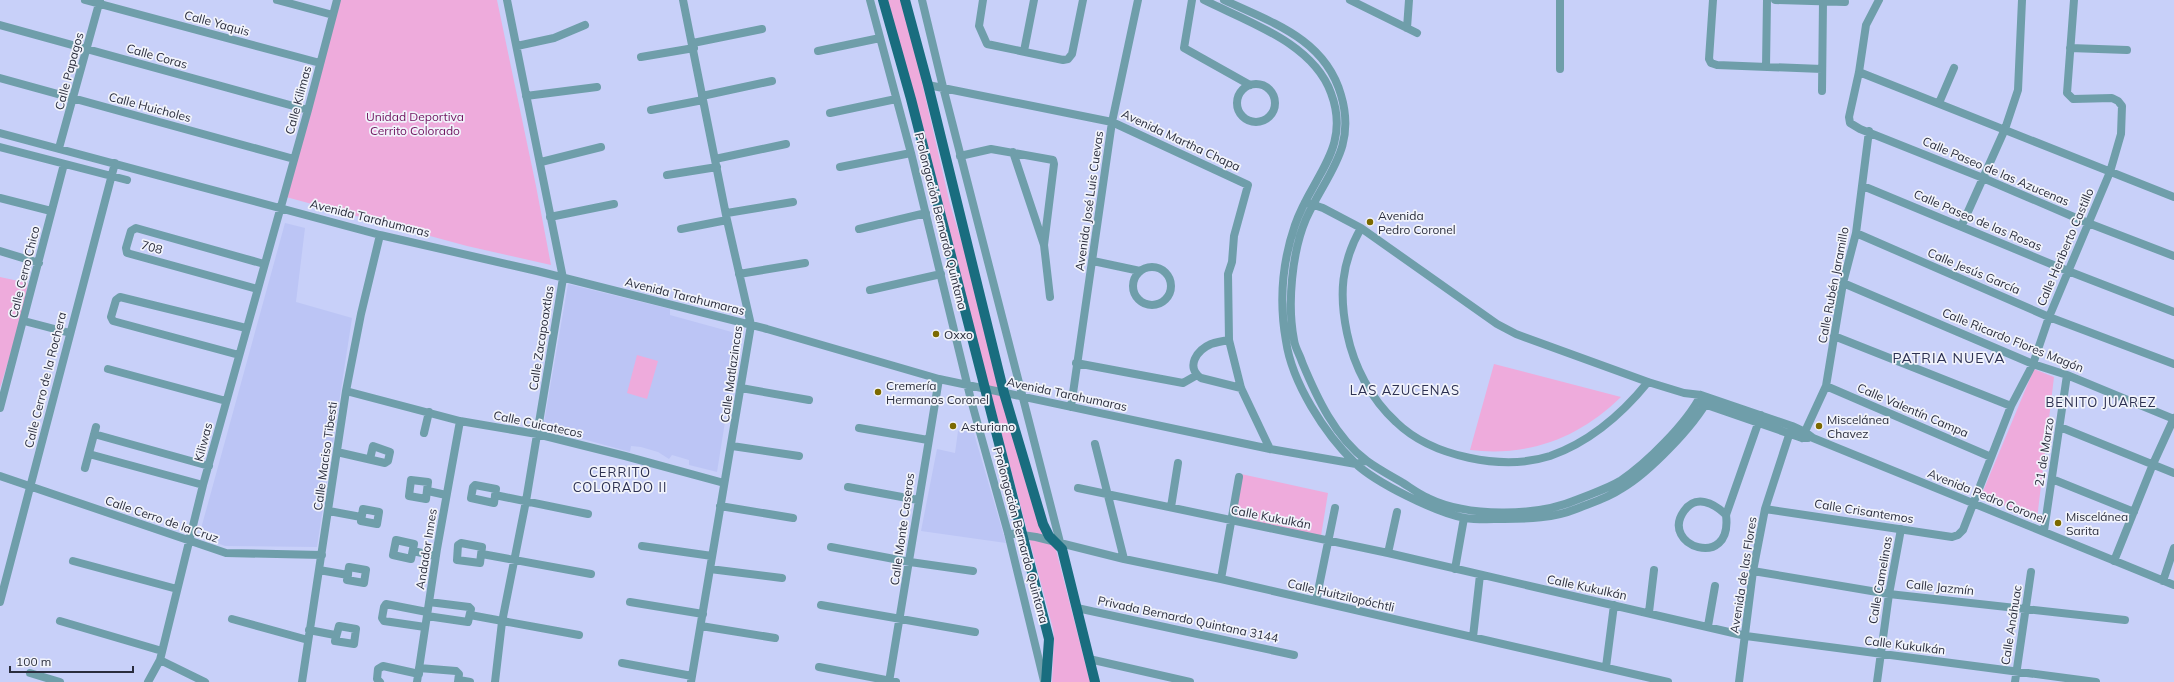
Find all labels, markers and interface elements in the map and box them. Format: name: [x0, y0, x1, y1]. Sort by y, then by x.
street label: Calle Yaquis: [183, 7, 251, 39]
street label: Calle Papagos: [51, 30, 87, 111]
street label: Calle Coras: [125, 40, 189, 72]
street label: Calle Kilimas: [282, 64, 314, 136]
street label: Calle Huicholes: [107, 89, 193, 125]
street label: Avenida Martha Chapa: [1119, 106, 1243, 174]
park label: Unidad Deportiva Cerrito Colorado: [366, 109, 464, 138]
street label: Avenida José Luis Cuevas: [1072, 130, 1106, 272]
street label: Prolongación Bernardo Quintana: [912, 131, 970, 311]
street label: Calle Paseo de las Azucenas: [1920, 133, 2072, 209]
street label: Calle Paseo de las Rosas: [1912, 186, 2044, 254]
street label: Calle Heriberto Castillo: [2033, 186, 2097, 308]
street label: Avenida Tarahumaras: [309, 196, 431, 240]
place label: Avenida Pedro Coronel: [1378, 208, 1456, 237]
marker: Avenida Pedro Coronel: [1365, 217, 1375, 227]
street label: Calle Cerro Chico: [5, 224, 43, 320]
street label: Calle Rubén Jaramillo: [1814, 225, 1852, 345]
street label: 708: [140, 237, 164, 257]
street label: Calle Jesús García: [1925, 245, 2023, 297]
street label: Avenida Tarahumaras: [624, 274, 746, 318]
street label: Calle Zacapoaxtlas: [525, 285, 557, 391]
street label: Calle Ricardo Flores Magón: [1940, 305, 2086, 375]
street label: Calle Cerro de la Rochera: [21, 310, 69, 450]
street label: Calle Matlazincas: [717, 325, 745, 423]
place label: Oxxo: [944, 327, 973, 342]
marker: Oxxo: [931, 329, 941, 339]
district label: PATRIA NUEVA: [1892, 349, 2006, 367]
street label: Avenida Tarahumaras: [1005, 374, 1129, 414]
place label: Cremería Hermanos Coronel: [886, 378, 989, 407]
street label: Calle Valentín Campa: [1855, 380, 1971, 440]
district label: LAS AZUCENAS: [1350, 382, 1460, 398]
marker: Cremería Hermanos Coronel: [873, 387, 883, 397]
district label: BENITO JUAREZ: [2046, 394, 2156, 410]
street label: Calle Maciso Tibesti: [310, 401, 340, 511]
street label: Calle Cuicatecos: [492, 407, 584, 441]
place label: Miscelánea Chavez: [1827, 412, 1889, 441]
street label: 21 de Marzo: [2031, 416, 2057, 487]
place label: Asturiano: [961, 419, 1015, 434]
street label: Kiliwas: [191, 421, 215, 463]
marker: Asturiano: [948, 421, 958, 431]
marker: Miscelánea Chavez: [1814, 421, 1824, 431]
street label: Prolongación Bernardo Quintana: [990, 445, 1052, 625]
district label: CERRITO COLORADO II: [573, 464, 667, 495]
street label: Avenida Pedro Coronel: [1926, 465, 2048, 527]
street label: Calle Monte Caseros: [887, 472, 917, 586]
street label: Calle Cerro de la Cruz: [103, 492, 221, 546]
street label: Calle Crisantemos: [1813, 496, 1915, 526]
street label: Calle Kukulkán: [1230, 502, 1312, 532]
street label: Andador Innes: [412, 508, 440, 590]
place label: Miscelánea Sarita: [2066, 509, 2128, 538]
street label: Avenida de las Flores: [1726, 516, 1760, 634]
marker: Miscelánea Sarita: [2053, 518, 2063, 528]
street label: Calle Camelinas: [1865, 535, 1895, 625]
street label: Calle Kukulkán: [1546, 571, 1628, 603]
street label: Calle Huitzilopóchtli: [1286, 575, 1396, 615]
street label: Calle Jazmín: [1905, 576, 1975, 598]
street label: Calle Anáhuac: [1997, 584, 2025, 666]
street label: Privada Bernardo Quintana 3144: [1096, 593, 1280, 645]
street label: Calle Kukulkán: [1864, 633, 1946, 657]
scale bar: [10, 648, 133, 674]
text: 100 m: [16, 654, 51, 669]

